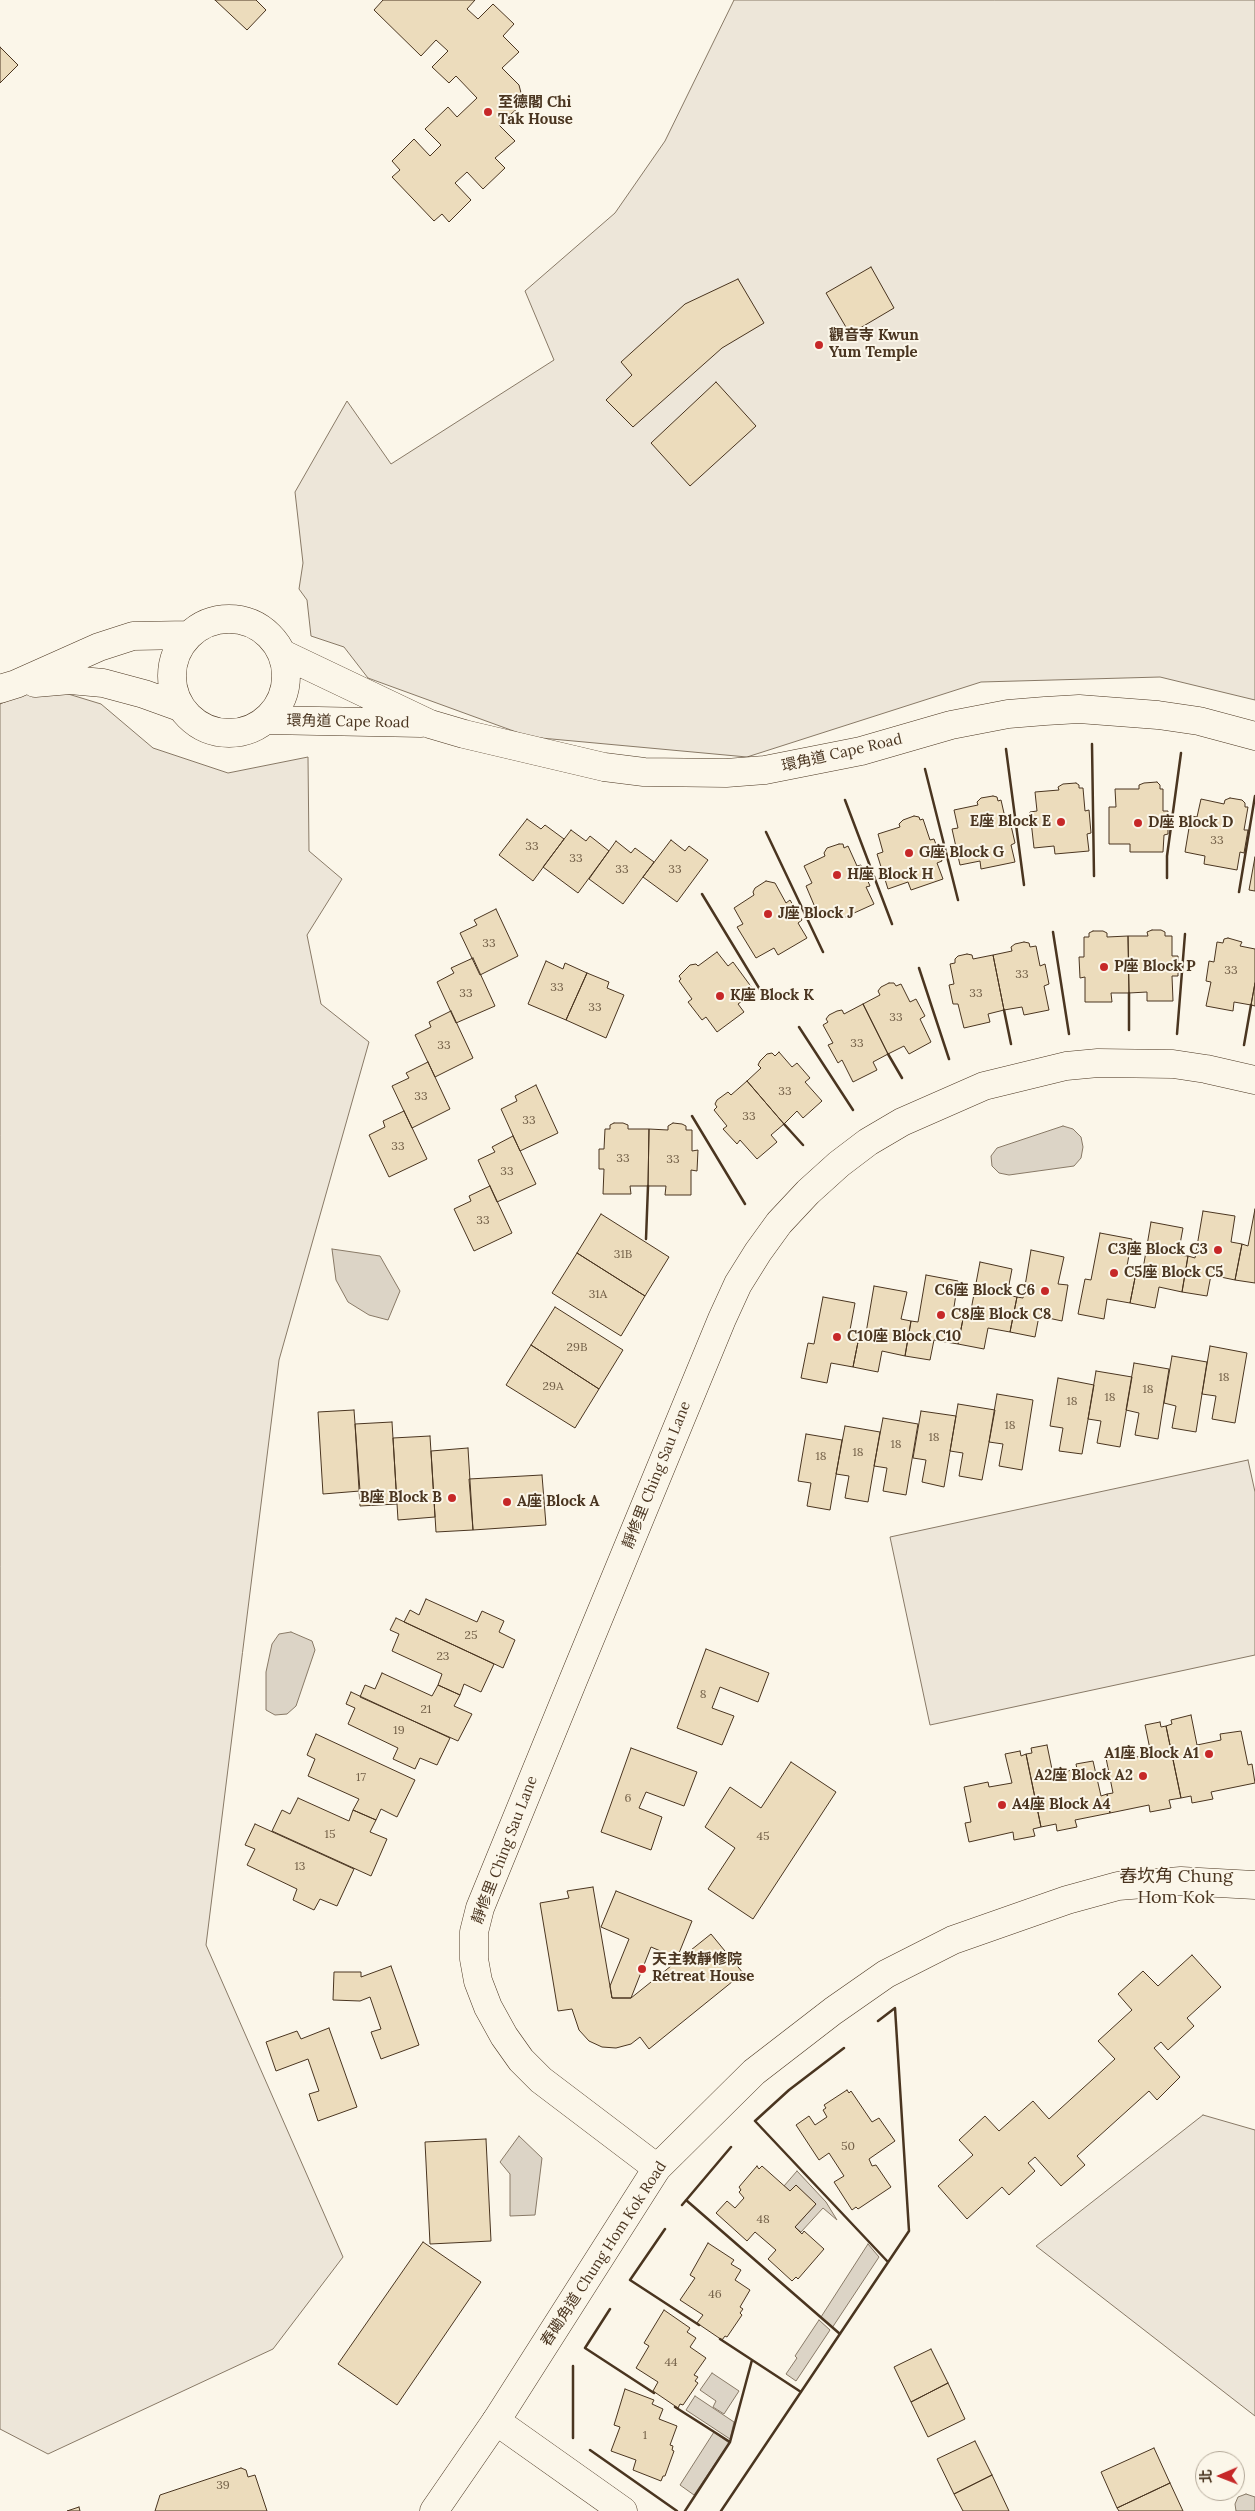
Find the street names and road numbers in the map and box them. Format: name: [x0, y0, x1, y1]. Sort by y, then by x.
street label: 環角道 Cape Road: [286, 712, 410, 732]
street label: 環角道 Cape Road: [780, 730, 904, 776]
street label: 靜修里 Ching Sau Lane: [619, 1399, 695, 1551]
street label: 靜修里 Ching Sau Lane: [468, 1773, 542, 1927]
street label: 舂磡角道 Chung Hom Kok Road: [537, 2158, 671, 2350]

